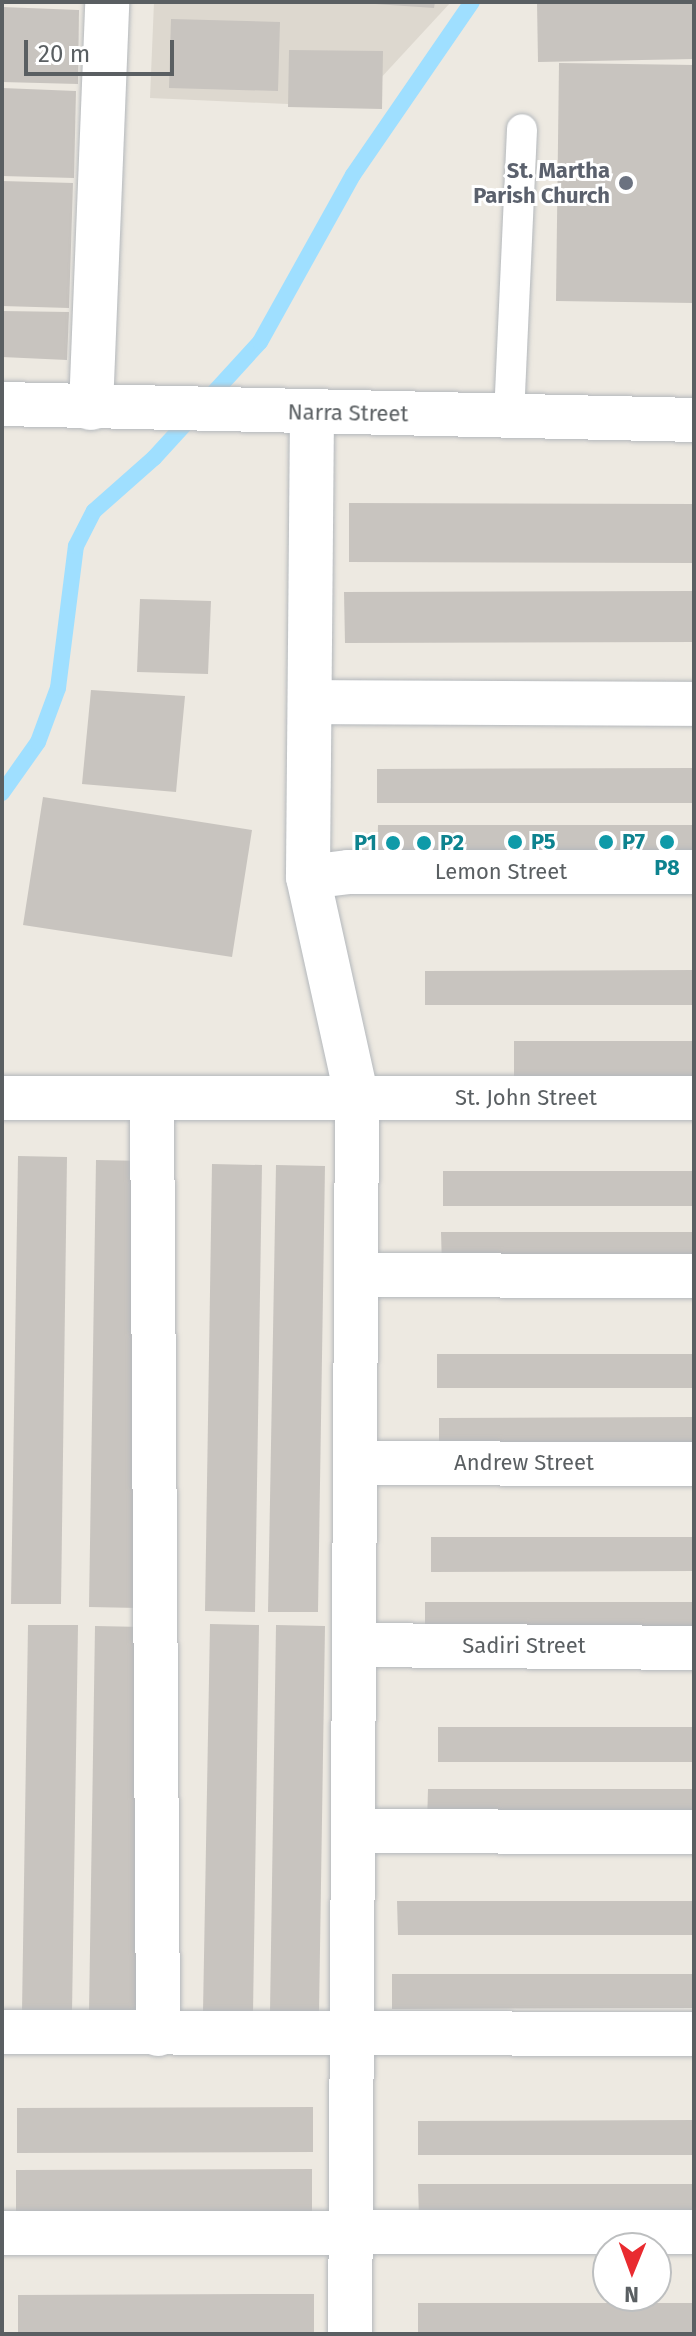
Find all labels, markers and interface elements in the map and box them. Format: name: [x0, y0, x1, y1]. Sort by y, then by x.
scale bar: [28, 24, 178, 74]
text: 20 m: [38, 40, 90, 68]
place label: St. Martha Parish Church: [473, 157, 610, 208]
marker: St. Martha Parish Church: [617, 174, 635, 192]
street label: Narra Street: [287, 399, 409, 427]
place label: P5: [531, 829, 556, 855]
place label: P7: [622, 829, 645, 855]
place label: P1: [354, 830, 377, 856]
place label: P2: [440, 830, 464, 856]
marker: P5: [506, 833, 524, 851]
marker: P7: [597, 833, 615, 851]
marker: P8: [658, 833, 676, 851]
marker: P1: [384, 834, 402, 852]
marker: P2: [415, 834, 433, 852]
place label: P8: [654, 855, 680, 881]
street label: Lemon Street: [435, 859, 567, 885]
street label: St. John Street: [455, 1085, 597, 1111]
street label: Andrew Street: [454, 1450, 594, 1476]
street label: Sadiri Street: [462, 1633, 586, 1659]
north arrow: [592, 2232, 672, 2312]
text: N: [624, 2281, 639, 2308]

